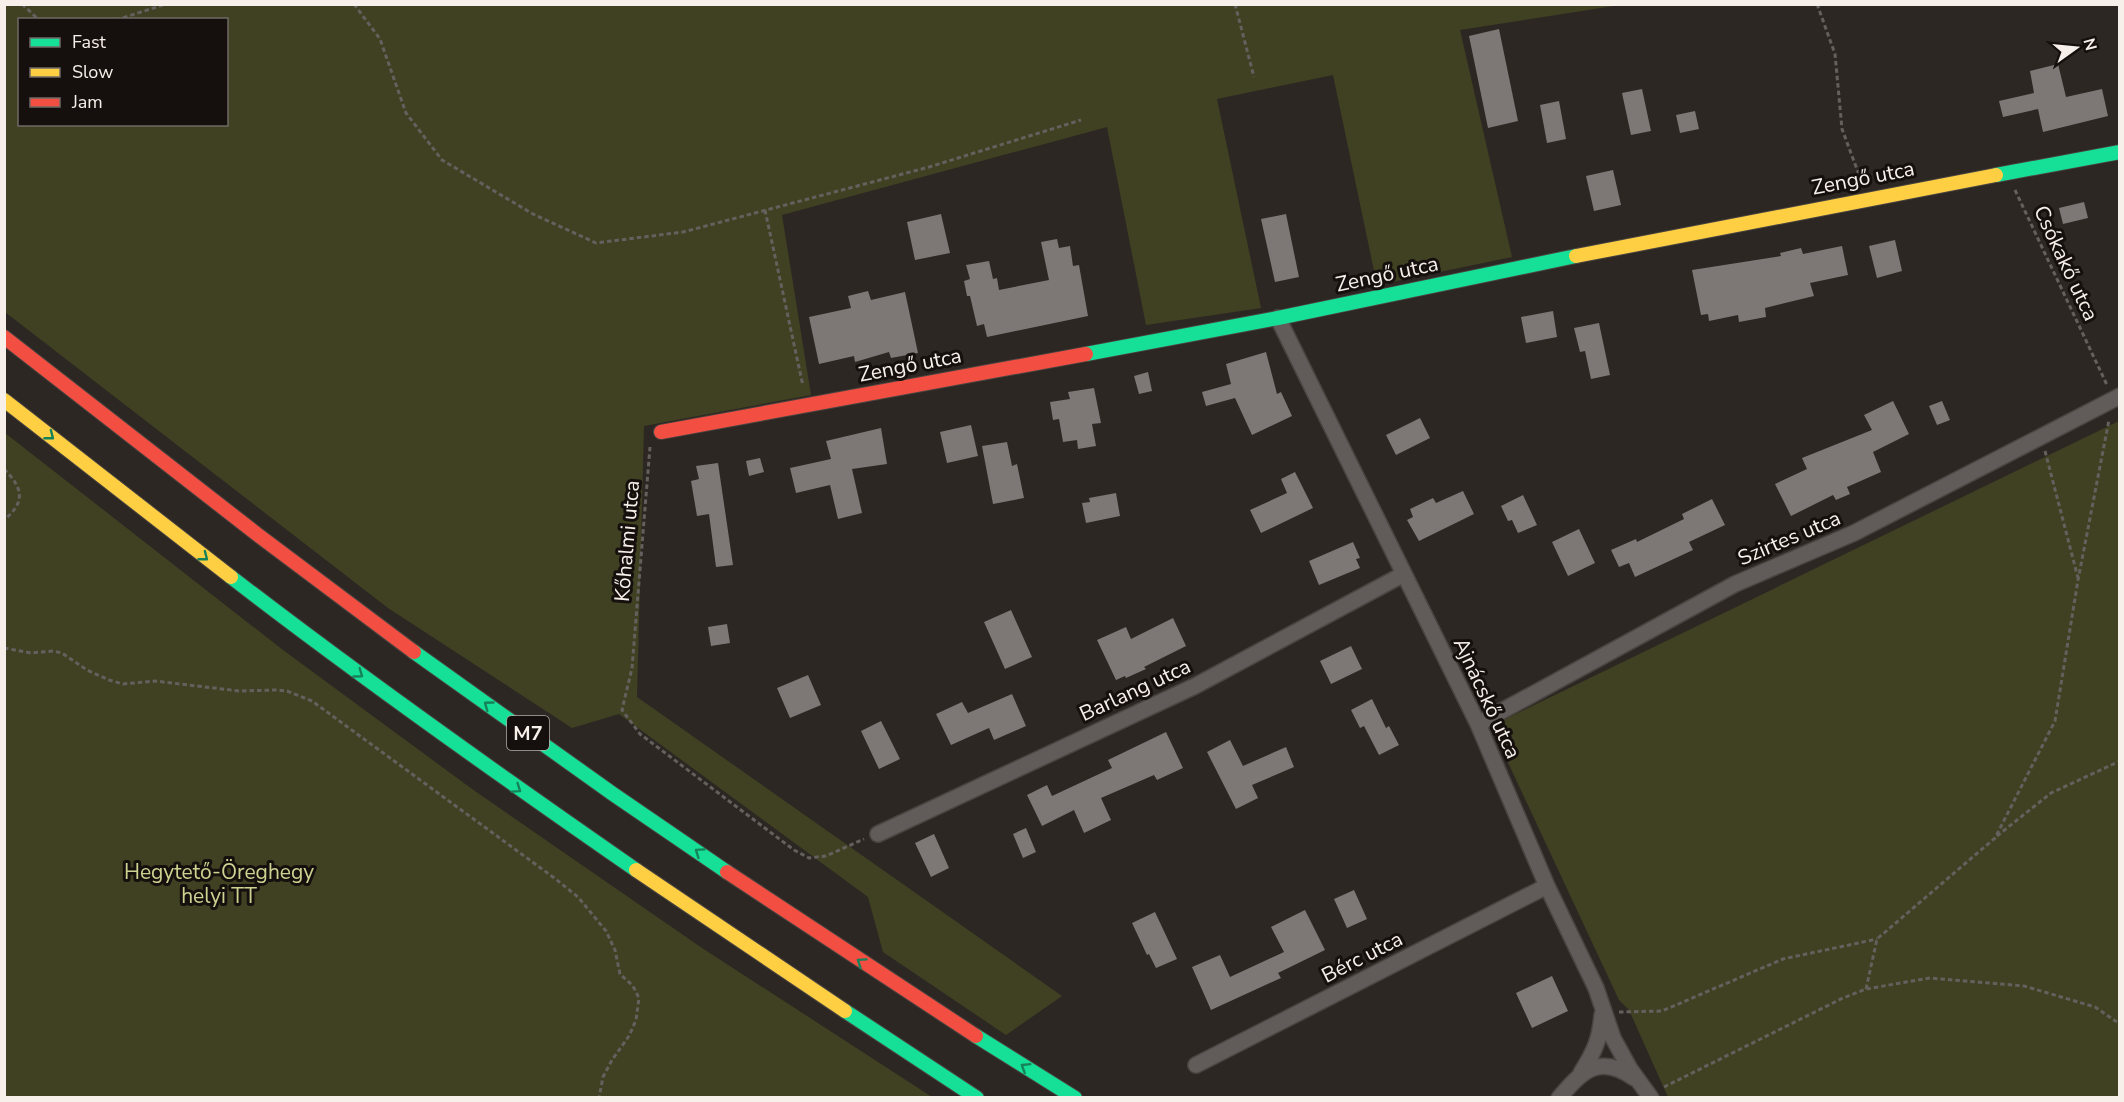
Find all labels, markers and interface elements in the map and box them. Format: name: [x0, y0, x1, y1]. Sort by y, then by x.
legend: [18, 18, 228, 126]
north arrow: [2046, 18, 2106, 78]
text: Fast: [72, 30, 107, 54]
text: N: [2077, 36, 2102, 53]
text: Slow: [72, 60, 113, 84]
text: Jam: [71, 90, 103, 114]
street label: Zengő utca: [1809, 154, 1917, 202]
street label: Csókakő utca: [2027, 201, 2105, 325]
street label: Zengő utca: [1333, 249, 1441, 299]
street label: Zengő utca: [856, 341, 964, 389]
one-way arrow: [44, 429, 55, 440]
street label: Kőhalmi utca: [608, 479, 646, 603]
street label: Szirtes utca: [1733, 504, 1845, 572]
one-way arrow: [197, 549, 208, 560]
street label: Ajnácskő utca: [1447, 633, 1527, 763]
street label: Barlang utca: [1075, 652, 1195, 728]
one-way arrow: [353, 667, 364, 678]
one-way arrow: [483, 701, 494, 712]
road number: M7: [507, 716, 549, 750]
one-way arrow: [510, 782, 521, 793]
one-way arrow: [695, 848, 706, 859]
park label: Hegytető-Öreghegy helyi TT: [124, 858, 314, 910]
street label: Bérc utca: [1317, 925, 1407, 989]
one-way arrow: [856, 958, 867, 969]
one-way arrow: [1021, 1062, 1031, 1074]

